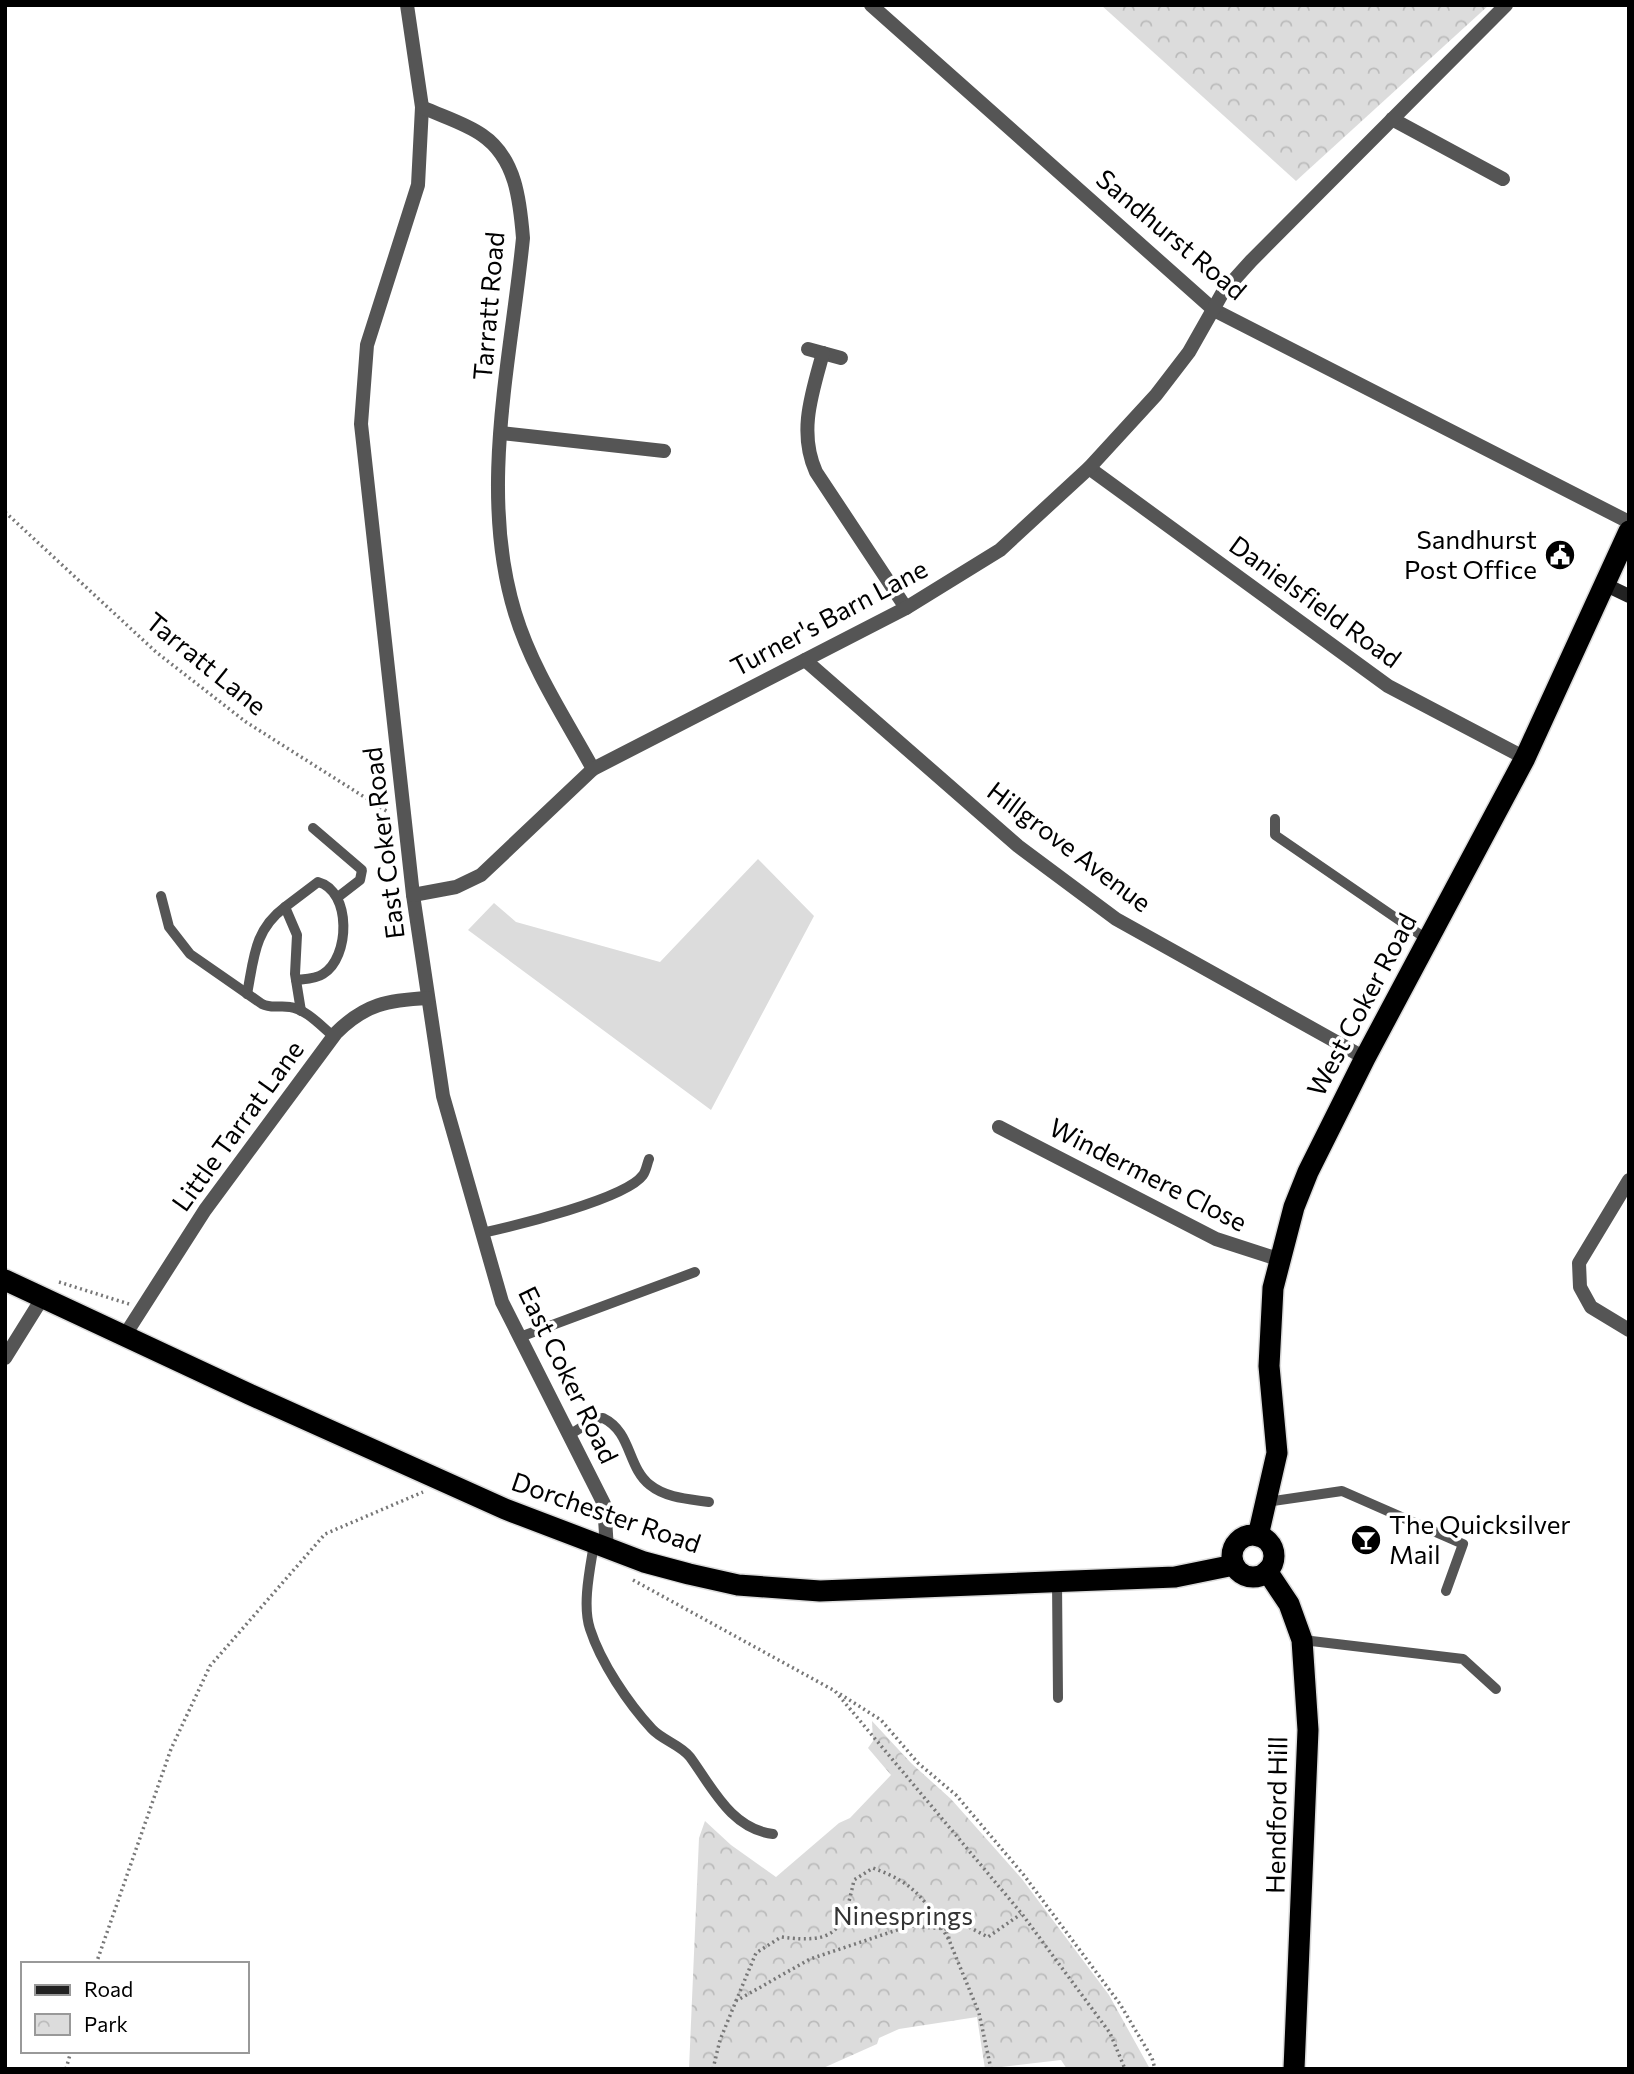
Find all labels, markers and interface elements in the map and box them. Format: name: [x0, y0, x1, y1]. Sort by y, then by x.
street label: Sandhurst Road: [1091, 162, 1253, 306]
street label: Tarratt Road: [466, 230, 509, 382]
place label: Sandhurst Post Office: [1404, 523, 1537, 584]
street label: Danielsfield Road: [1224, 528, 1408, 673]
public building icon: Sandhurst Post Office: [1543, 538, 1577, 572]
street label: Turner's Barn Lane: [725, 552, 932, 682]
street label: Tarratt Lane: [141, 605, 273, 721]
street label: East Coker Road: [355, 745, 410, 941]
street label: Hillgrove Avenue: [982, 774, 1158, 917]
street label: West Coker Road: [1299, 908, 1422, 1101]
street label: Little Tarrat Lane: [165, 1034, 309, 1216]
street label: Windermere Close: [1045, 1110, 1253, 1237]
street label: East Coker Road: [513, 1281, 626, 1468]
street label: Dorchester Road: [508, 1465, 705, 1558]
place label: The Quicksilver Mail: [1389, 1508, 1571, 1569]
bar icon: The Quicksilver Mail: [1349, 1523, 1383, 1557]
street label: Hendford Hill: [1259, 1736, 1292, 1894]
park label: Ninesprings: [833, 1899, 973, 1930]
legend: [21, 1962, 248, 2053]
text: Road: [84, 1976, 133, 2001]
text: Park: [84, 2011, 128, 2036]

